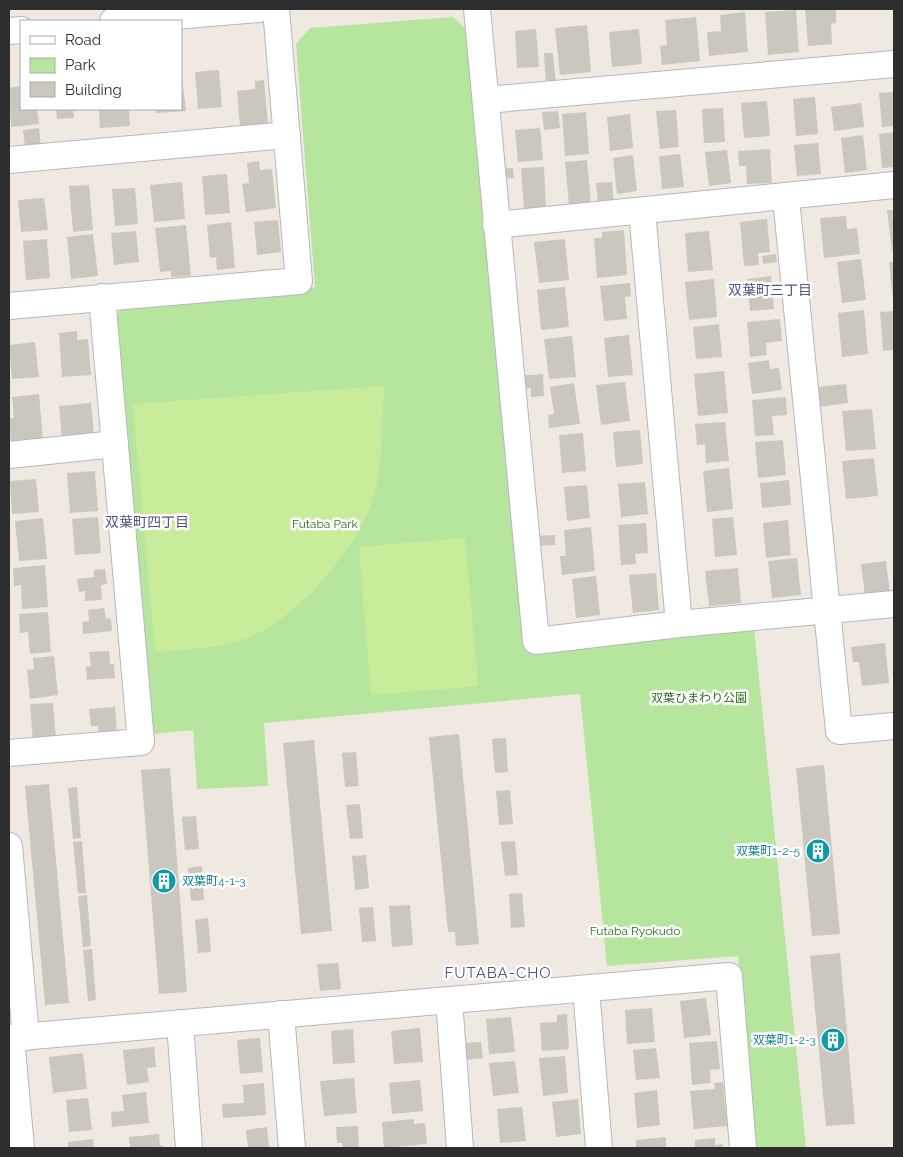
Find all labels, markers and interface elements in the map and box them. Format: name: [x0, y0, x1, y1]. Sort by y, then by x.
legend: [20, 20, 182, 110]
text: Road: [65, 31, 101, 49]
text: Park: [65, 56, 96, 74]
text: Building: [65, 81, 122, 99]
district label: 双葉町三丁目: [728, 282, 812, 298]
district label: 双葉町四丁目: [105, 514, 189, 530]
park label: Futaba Park: [292, 517, 359, 531]
park label: 双葉ひまわり公園: [651, 691, 747, 705]
building icon: 双葉町1-2-5: [805, 838, 831, 864]
place label: 双葉町1-2-5: [736, 844, 800, 858]
building icon: 双葉町4-1-3: [151, 868, 177, 894]
place label: 双葉町4-1-3: [182, 874, 246, 888]
park label: Futaba Ryokudo: [590, 924, 680, 938]
district label: FUTABA-CHO: [444, 964, 552, 982]
building icon: 双葉町1-2-3: [820, 1027, 846, 1053]
place label: 双葉町1-2-3: [753, 1033, 816, 1047]

